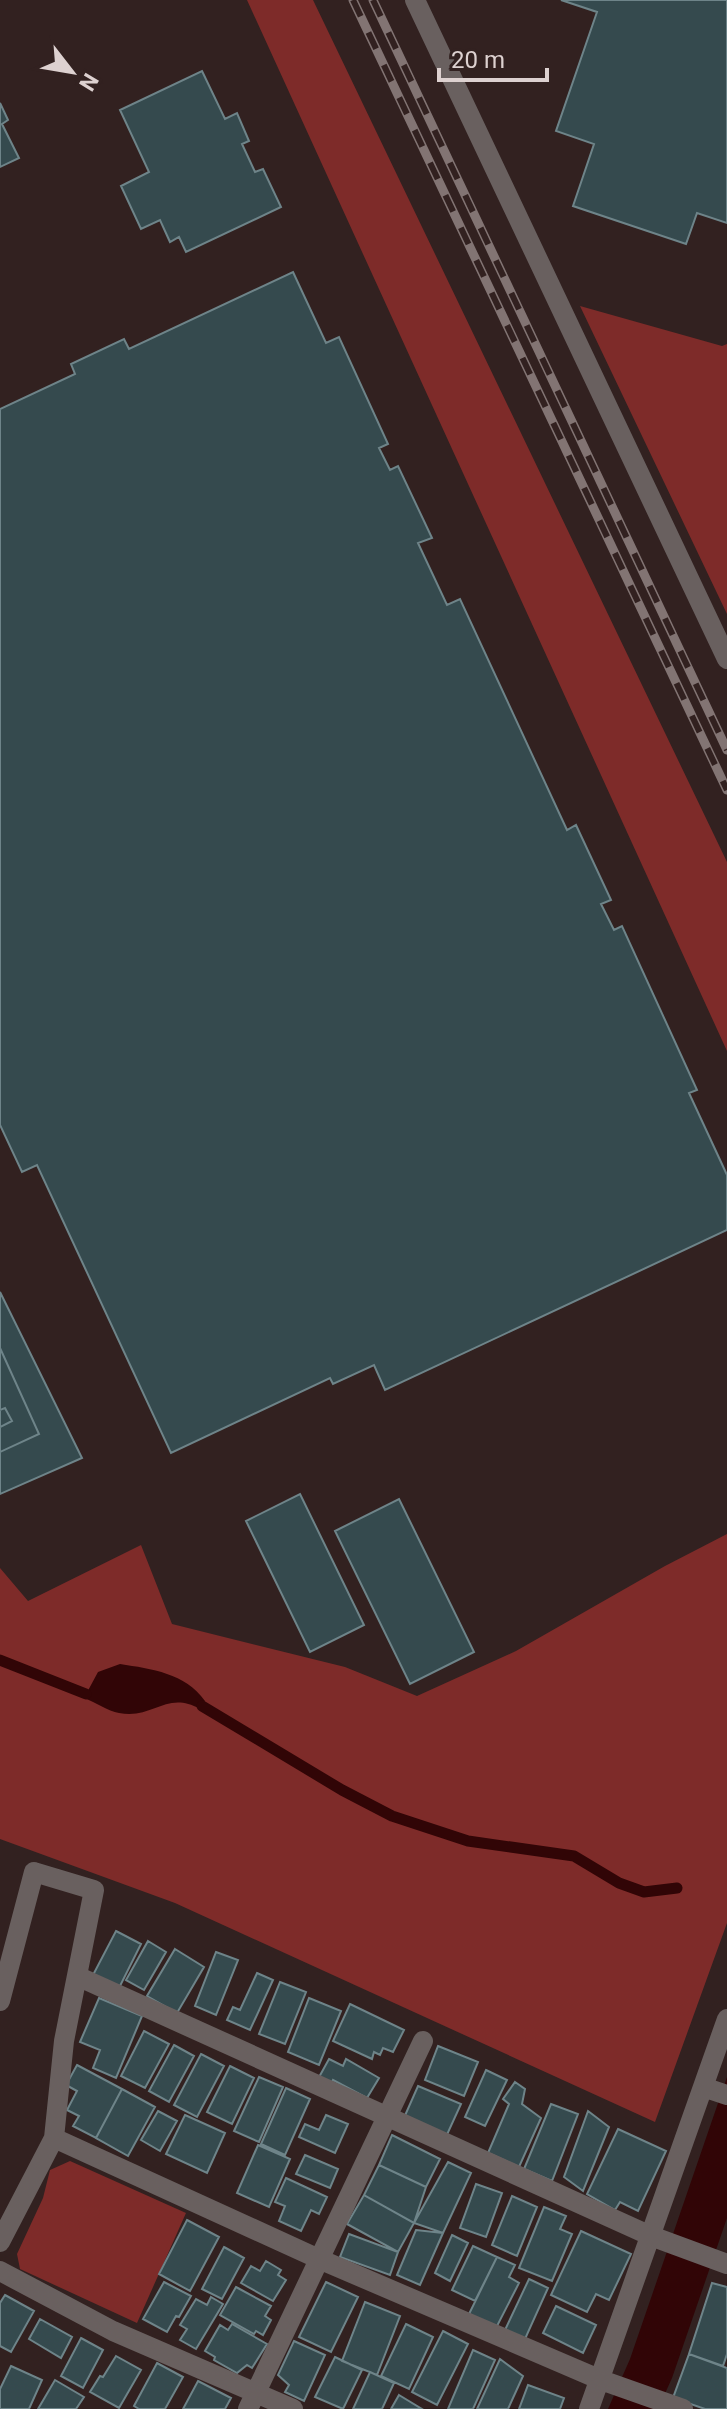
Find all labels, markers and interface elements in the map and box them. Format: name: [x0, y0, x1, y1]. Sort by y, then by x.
north arrow: [32, 32, 112, 112]
scale bar: [439, 32, 547, 82]
text: 20 m: [451, 46, 505, 74]
text: N: [74, 69, 103, 95]

